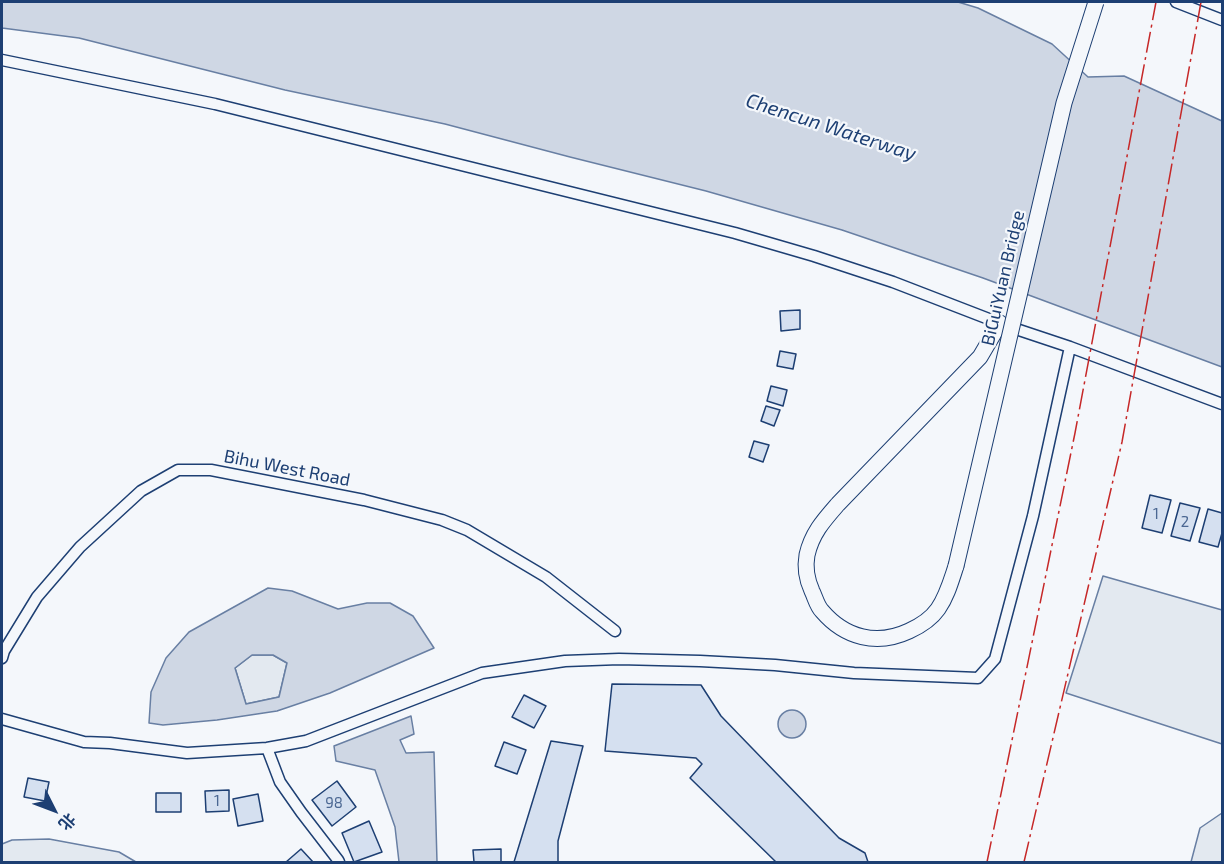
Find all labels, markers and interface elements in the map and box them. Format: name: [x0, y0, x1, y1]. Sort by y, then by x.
water label: Chencun Waterway: [743, 88, 919, 166]
street label: BiGuiYuan Bridge: [977, 208, 1029, 348]
street label: Bihu West Road: [222, 445, 352, 491]
house number: 1: [1153, 505, 1159, 523]
house number: 2: [1181, 513, 1189, 531]
north arrow: [24, 780, 84, 840]
house number: 1: [214, 792, 220, 810]
house number: 98: [325, 794, 343, 812]
text: 北: [55, 810, 80, 835]

